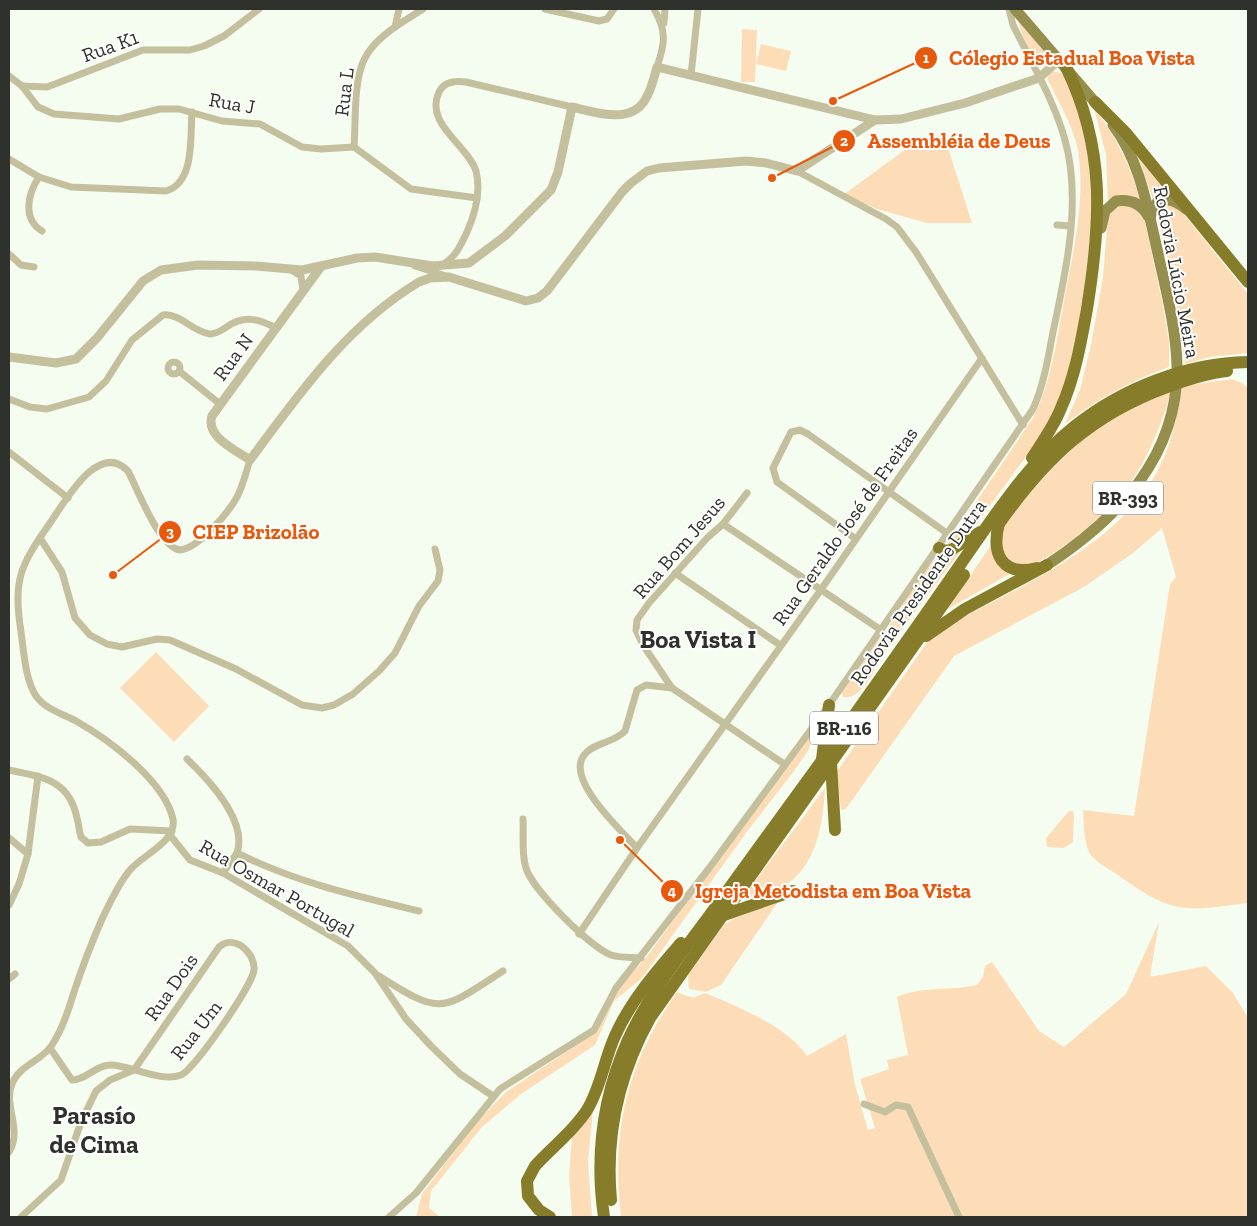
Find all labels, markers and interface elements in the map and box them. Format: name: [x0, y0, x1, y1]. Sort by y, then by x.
street label: Rua K1: [78, 25, 142, 67]
callout: Cólegio Estadual Boa Vista: [914, 40, 1206, 76]
text: Cólegio Estadual Boa Vista: [949, 45, 1195, 70]
text: 1: [923, 49, 929, 67]
street label: Rua L: [329, 66, 359, 118]
street label: Rua J: [207, 87, 257, 119]
callout: Assembléia de Deus: [832, 123, 1060, 159]
text: Assembléia de Deus: [867, 128, 1051, 153]
text: 2: [840, 132, 848, 150]
street label: Rodovia Lúcio Meira: [1149, 184, 1206, 361]
street label: Rua N: [208, 329, 258, 385]
street label: Rua Geraldo José de Freitas: [767, 422, 923, 630]
road number: BR-393: [1093, 482, 1163, 514]
street label: Rua Bom Jesus: [628, 491, 730, 603]
street label: Rodovia Presidente Dutra: [845, 494, 991, 689]
callout: CIEP Brizolão: [158, 514, 330, 550]
text: CIEP Brizolão: [193, 519, 319, 544]
text: 3: [166, 523, 174, 541]
district label: Boa Vista I: [640, 624, 756, 654]
road number: BR-116: [810, 711, 878, 744]
street label: Rua Osmar Portugal: [195, 834, 359, 942]
callout: Igreja Metodista em Boa Vista: [660, 873, 982, 909]
text: Igreja Metodista em Boa Vista: [695, 878, 972, 903]
text: 4: [668, 882, 677, 900]
street label: Rua Dois: [139, 949, 203, 1025]
street label: Rua Um: [165, 995, 227, 1065]
district label: Parasío de Cima: [49, 1100, 139, 1159]

